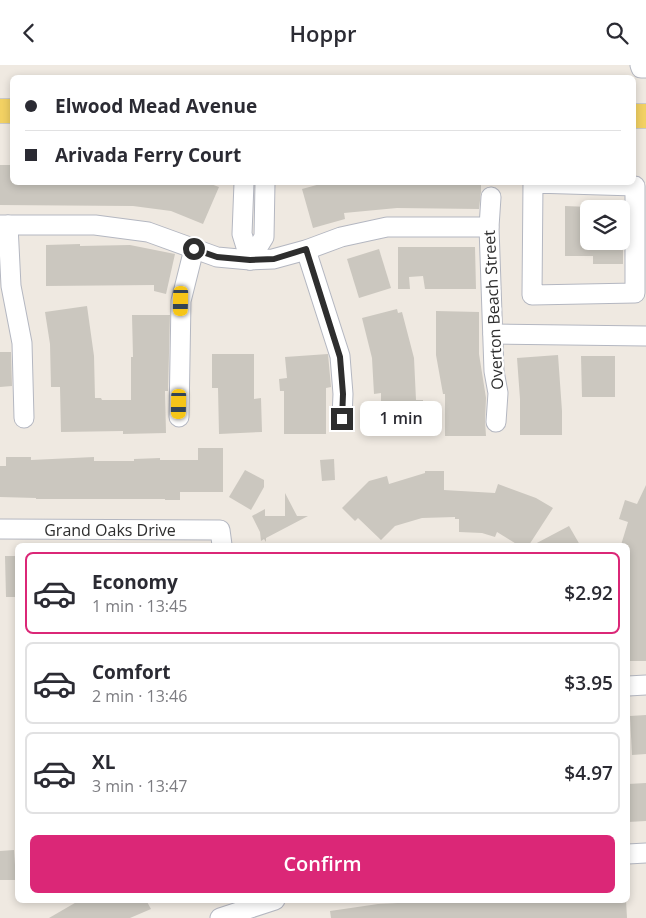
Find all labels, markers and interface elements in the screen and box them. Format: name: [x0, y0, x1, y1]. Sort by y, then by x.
text: Hoppr: [290, 18, 356, 48]
icon: back: [15, 19, 43, 47]
icon: search: [603, 19, 631, 47]
text: Elwood Mead Avenue: [55, 93, 257, 119]
text: Arivada Ferry Court: [55, 142, 241, 168]
map controls: [580, 200, 630, 250]
button: layers: [580, 200, 630, 250]
street label: Overton Beach Street: [478, 229, 508, 390]
route start: [183, 238, 205, 260]
car: [173, 286, 188, 316]
car: [171, 389, 186, 419]
callout: 1 min: [360, 401, 442, 437]
text: 1 min: [379, 407, 423, 429]
route end: [331, 408, 353, 430]
street label: Grand Oaks Drive: [44, 519, 176, 541]
text: Economy: [92, 569, 178, 595]
icon: car: [32, 571, 77, 616]
text: $2.92: [564, 580, 613, 606]
text: 1 min · 13:45: [92, 595, 187, 617]
text: Comfort: [92, 659, 171, 685]
icon: car: [32, 661, 77, 706]
text: $3.95: [564, 670, 613, 696]
text: 2 min · 13:46: [92, 685, 187, 707]
text: XL: [92, 749, 115, 775]
icon: car: [32, 751, 77, 796]
text: $4.97: [564, 760, 613, 786]
text: 3 min · 13:47: [92, 775, 187, 797]
button: Confirm: [30, 835, 615, 893]

